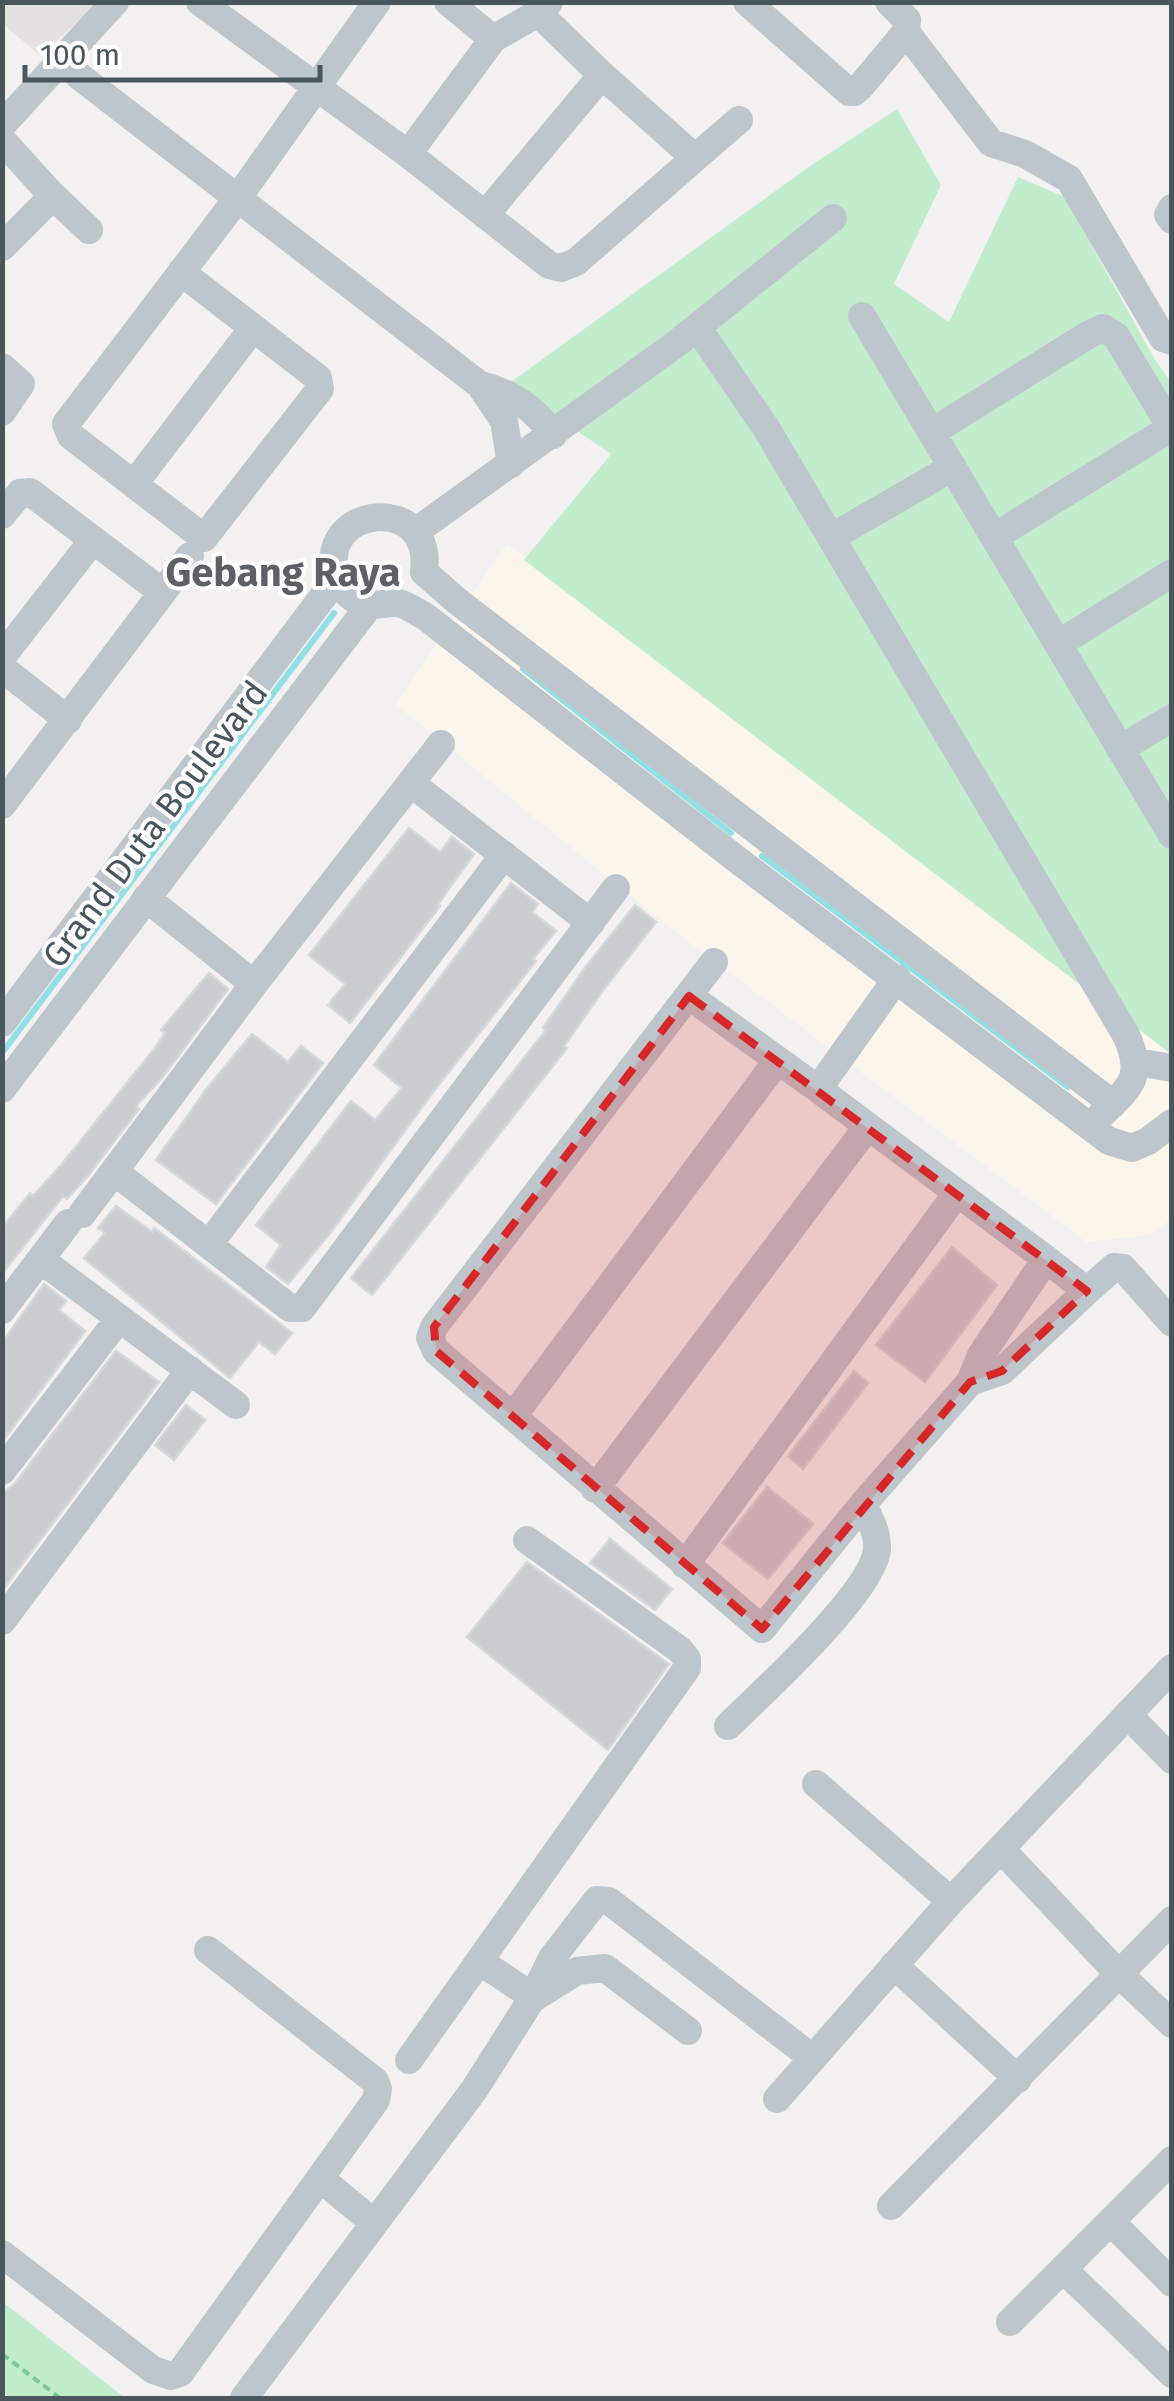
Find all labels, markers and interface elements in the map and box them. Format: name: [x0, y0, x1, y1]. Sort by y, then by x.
scale bar: [25, 20, 320, 82]
text: 100 m: [40, 37, 120, 73]
district label: Gebang Raya: [165, 549, 401, 597]
street label: Grand Duta Boulevard: [34, 672, 276, 976]

